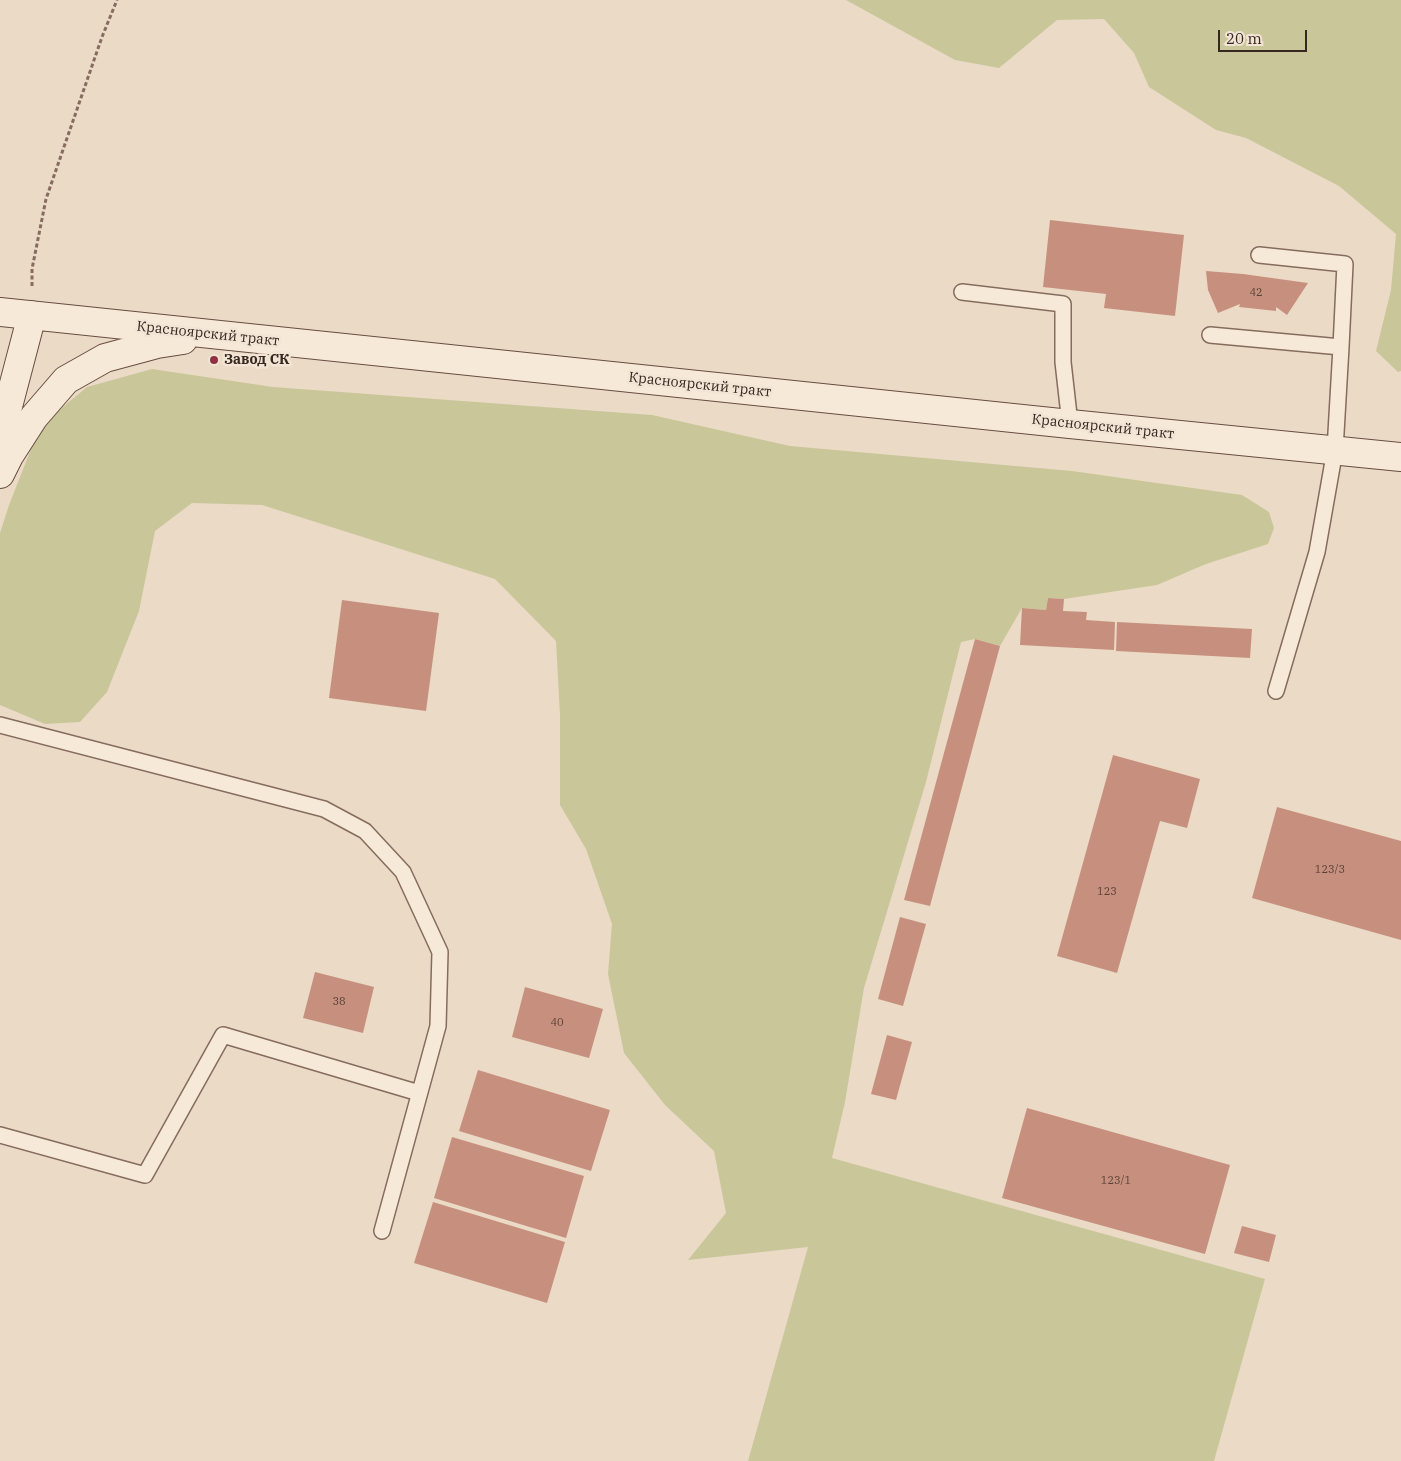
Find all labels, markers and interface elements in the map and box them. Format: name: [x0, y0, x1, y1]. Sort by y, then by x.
scale bar: [1221, 20, 1310, 52]
text: 20 m: [1226, 29, 1262, 48]
house number: 42: [1249, 286, 1263, 300]
street label: Красноярский тракт: [136, 318, 280, 350]
place label: Завод СК: [224, 352, 289, 368]
marker: Завод СК: [208, 354, 220, 366]
street label: Красноярский тракт: [628, 369, 772, 401]
street label: Красноярский тракт: [1031, 411, 1175, 443]
house number: 123/3: [1315, 863, 1345, 877]
house number: 123: [1097, 885, 1117, 899]
house number: 38: [332, 995, 346, 1009]
house number: 40: [550, 1016, 564, 1030]
house number: 123/1: [1101, 1174, 1131, 1188]

